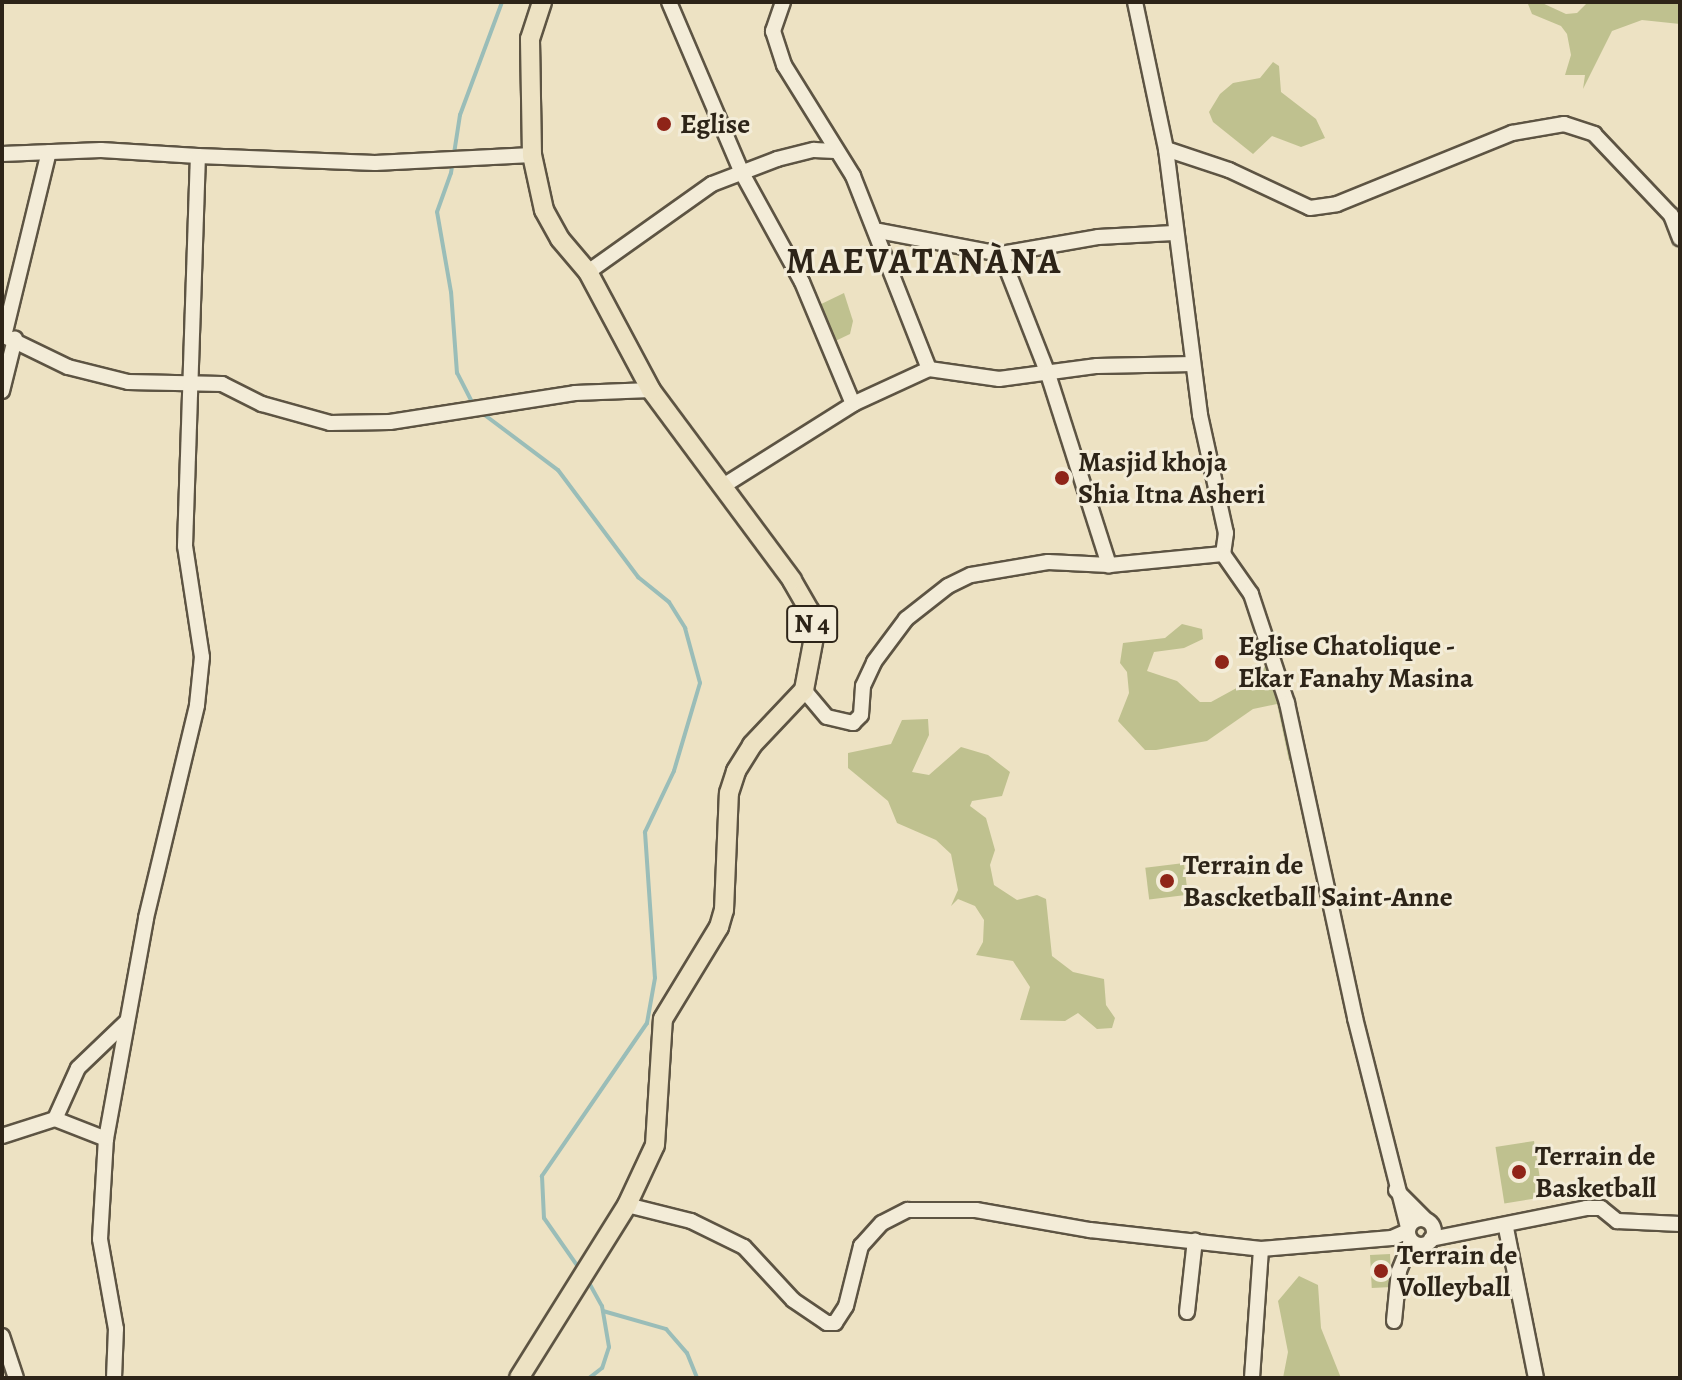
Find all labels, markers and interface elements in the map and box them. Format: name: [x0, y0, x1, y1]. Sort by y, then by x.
place label: Eglise: [680, 107, 750, 141]
marker: Eglise: [655, 115, 673, 133]
district label: MAEVATANÀNA: [786, 239, 1062, 283]
place label: Masjid khoja Shia Itna Asheri: [1078, 445, 1265, 511]
marker: Masjid khoja Shia Itna Asheri: [1053, 469, 1071, 487]
road number: N 4: [786, 602, 838, 646]
place label: Eglise Chatolique - Ekar Fanahy Masina: [1238, 629, 1474, 695]
marker: Eglise Chatolique - Ekar Fanahy Masina: [1213, 653, 1231, 671]
place label: Terrain de Bascketball Saint-Anne: [1183, 848, 1453, 914]
marker: Terrain de Bascketball Saint-Anne: [1158, 872, 1176, 890]
place label: Terrain de Basketball: [1535, 1139, 1656, 1205]
marker: Terrain de Basketball: [1510, 1163, 1528, 1181]
place label: Terrain de Volleyball: [1397, 1238, 1518, 1304]
marker: Terrain de Volleyball: [1372, 1262, 1390, 1280]

